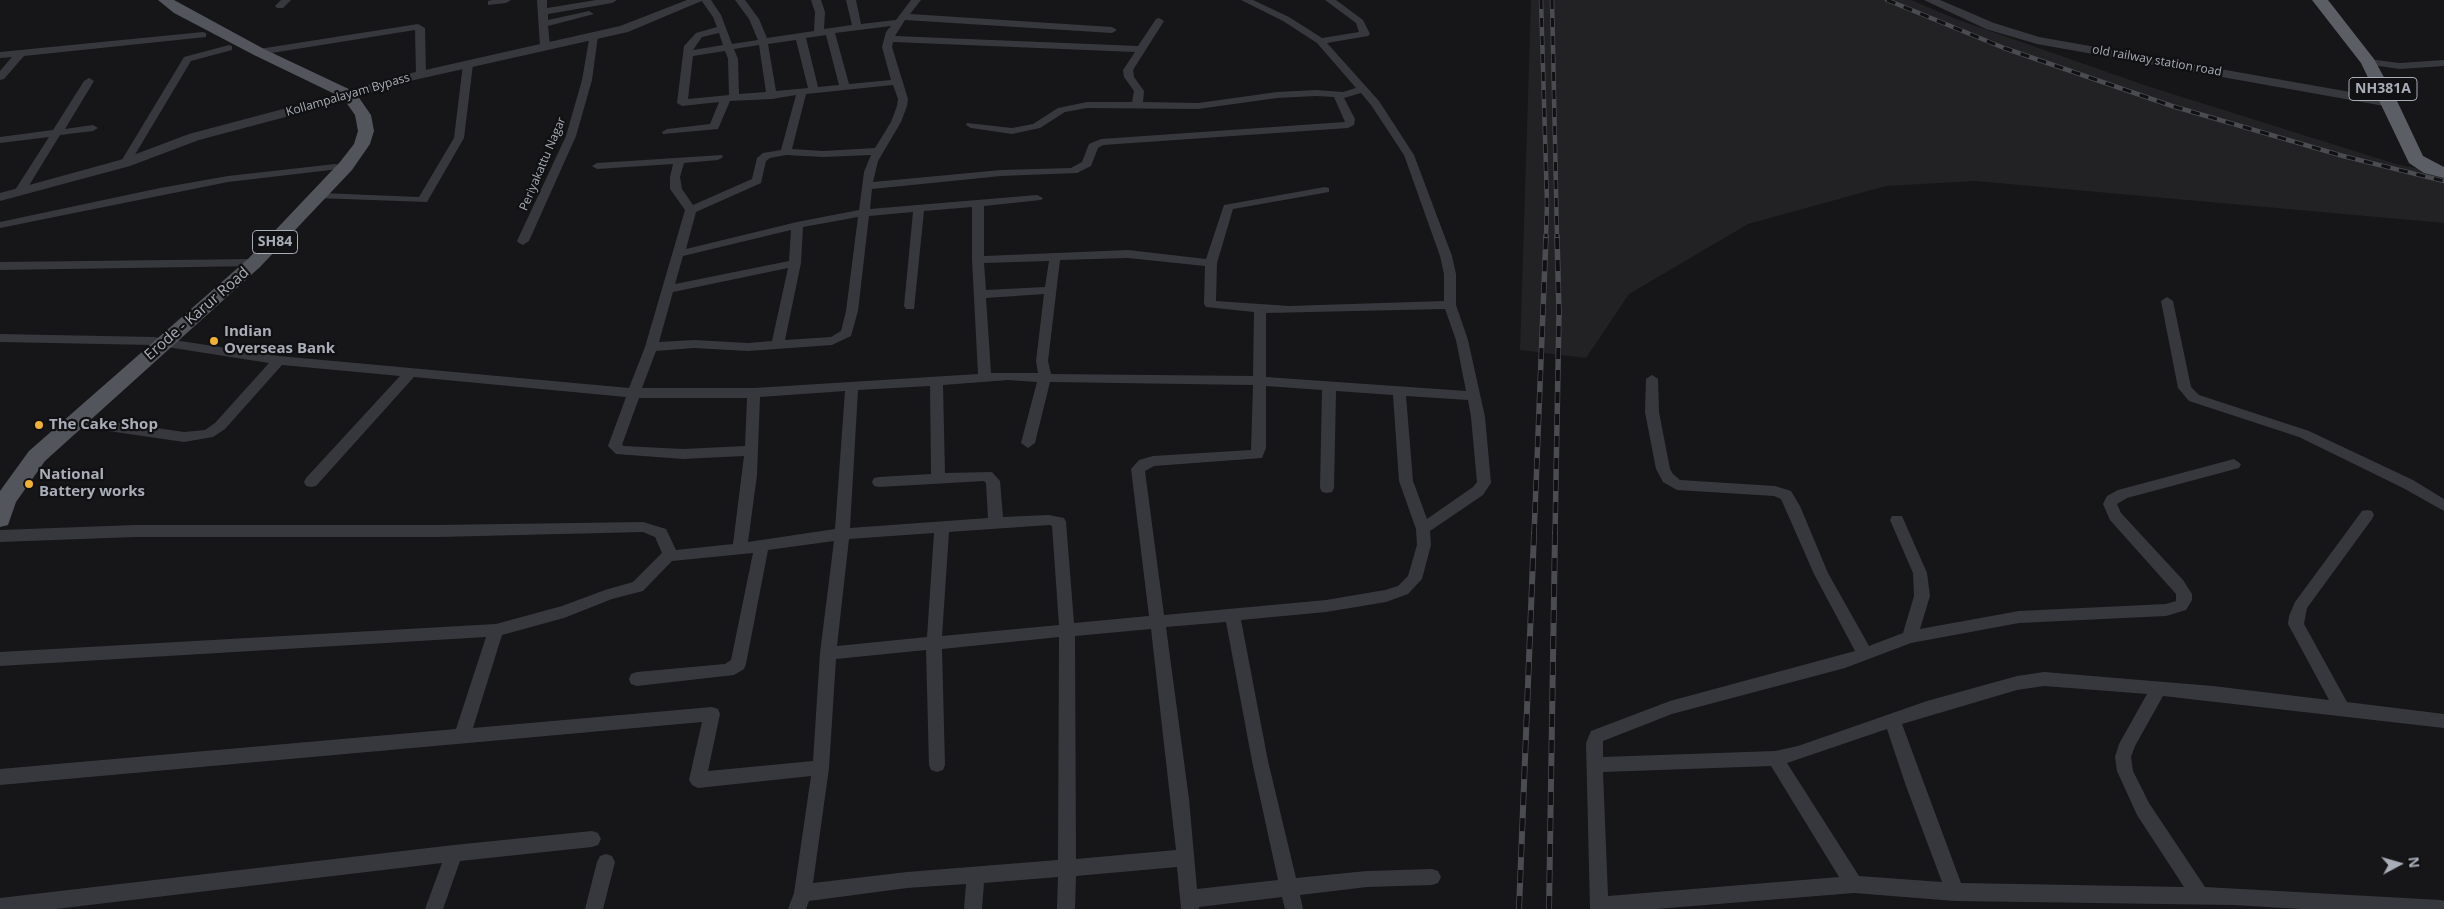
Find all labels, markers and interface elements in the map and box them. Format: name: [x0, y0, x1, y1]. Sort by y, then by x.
street label: old railway station road: [2091, 43, 2223, 79]
street label: Kollampalayam Bypass: [284, 70, 412, 120]
road number: NH381A: [2349, 78, 2417, 100]
street label: Periyakattu Nagar: [517, 115, 569, 213]
road number: SH84: [252, 230, 298, 253]
street label: Erode - Karur Road: [141, 264, 253, 364]
place label: Indian Overseas Bank: [224, 323, 335, 358]
marker: Indian Overseas Bank: [208, 335, 220, 347]
place label: The Cake Shop: [49, 416, 158, 434]
marker: The Cake Shop: [33, 419, 45, 431]
place label: National Battery works: [39, 466, 145, 501]
marker: National Battery works: [23, 478, 35, 490]
north arrow: [2374, 839, 2424, 889]
text: N: [2404, 856, 2424, 869]

